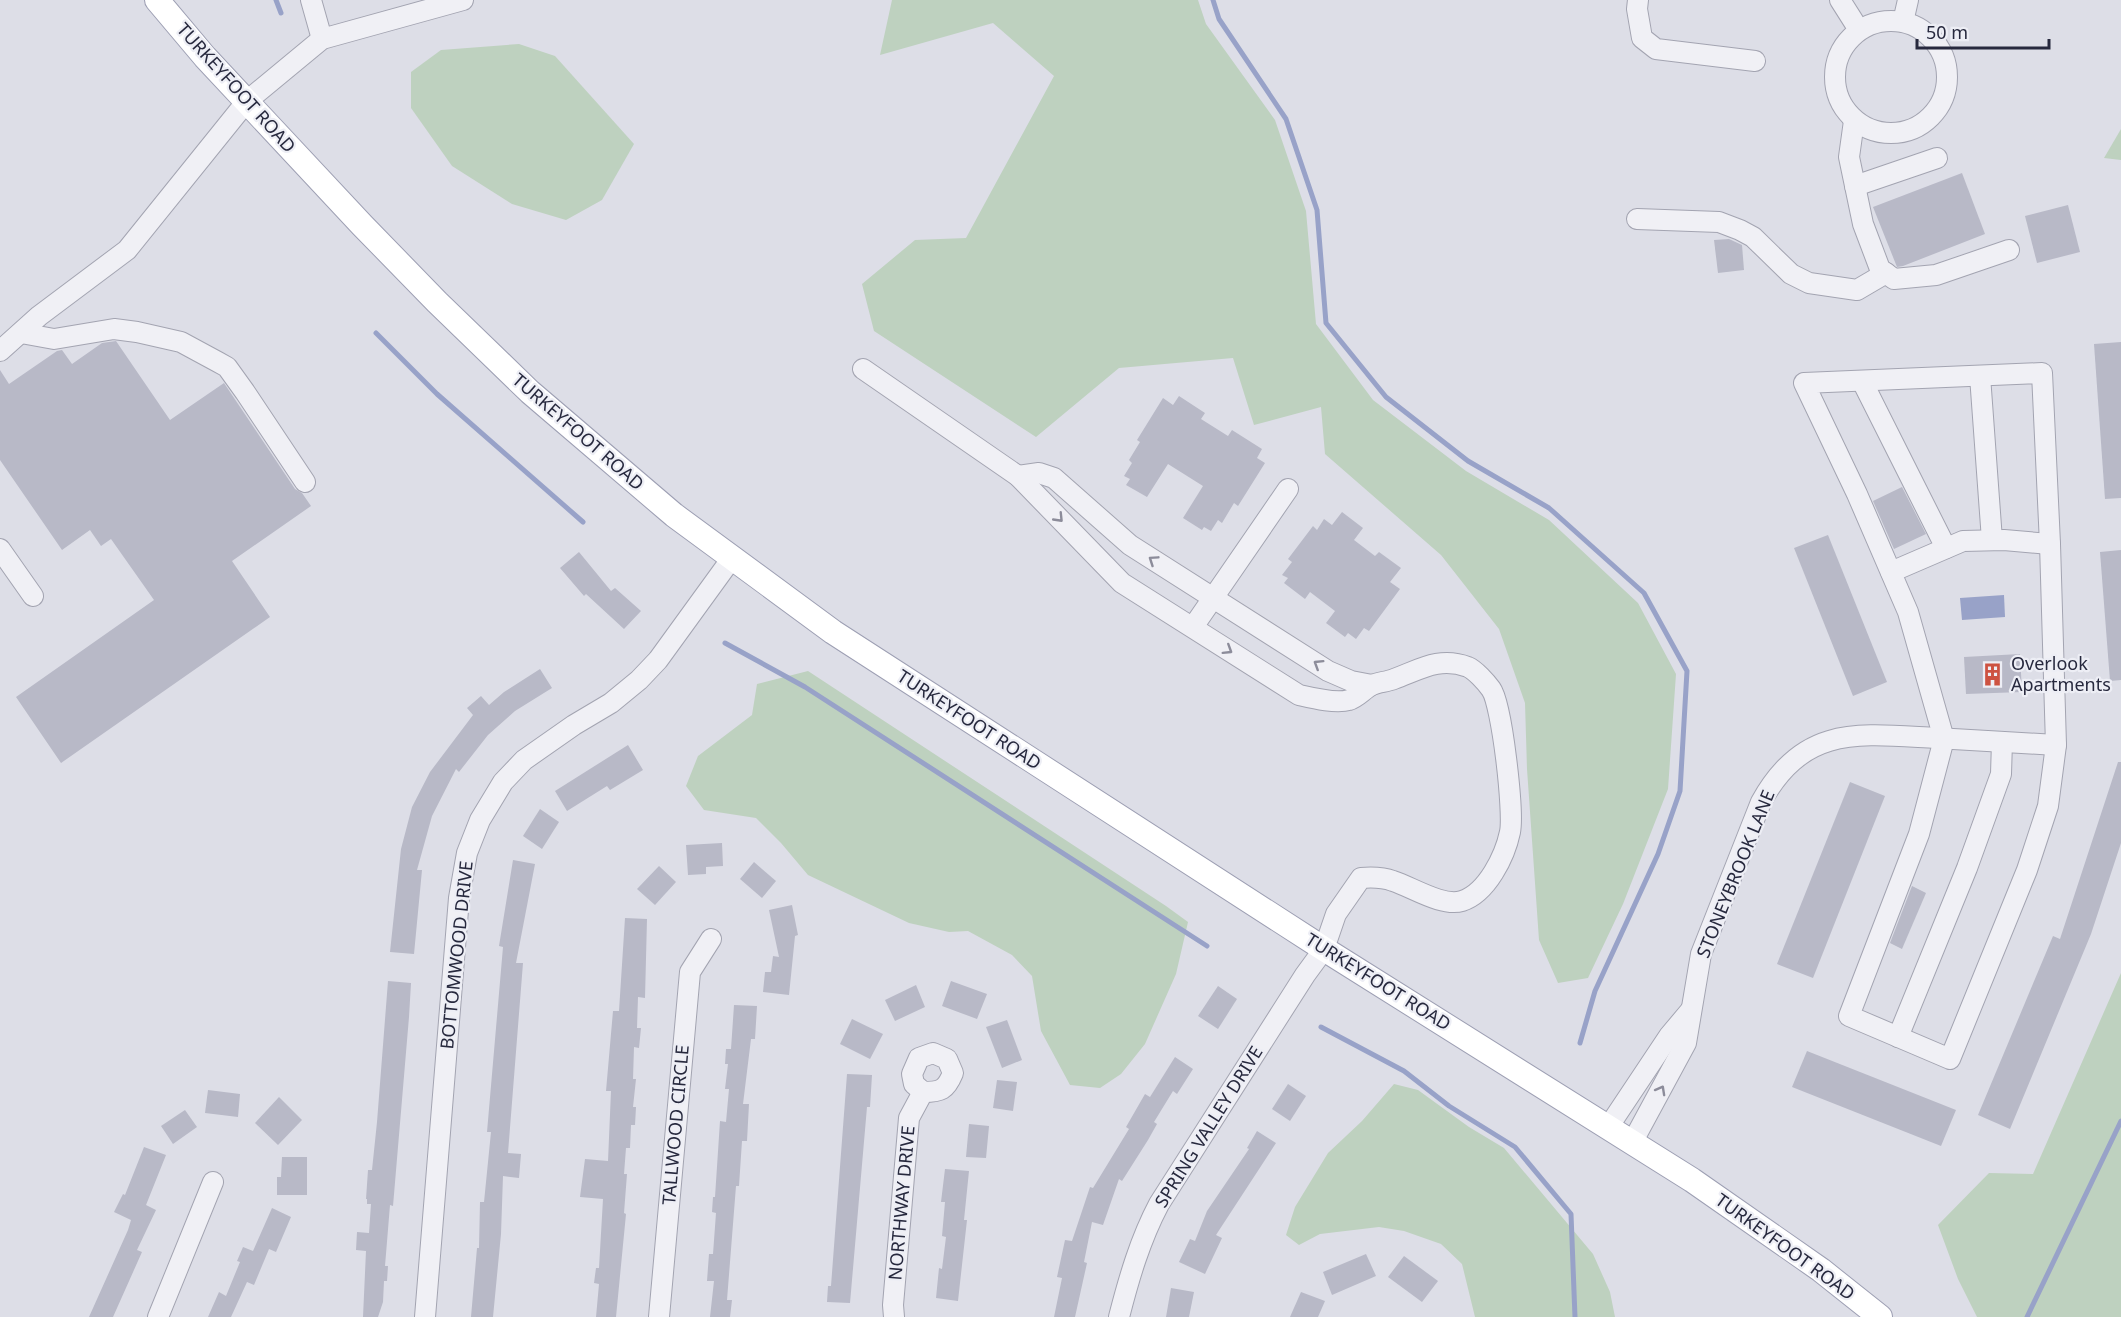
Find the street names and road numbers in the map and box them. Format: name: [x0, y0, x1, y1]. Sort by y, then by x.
street label: TURKEYFOOT ROAD: [172, 17, 301, 157]
street label: TURKEYFOOT ROAD: [508, 367, 649, 495]
street label: TURKEYFOOT ROAD: [893, 664, 1046, 775]
street label: STONEYBROOK LANE: [1690, 786, 1780, 961]
street label: BOTTOMWOOD DRIVE: [434, 859, 478, 1050]
street label: TURKEYFOOT ROAD: [1301, 927, 1456, 1036]
street label: SPRING VALLEY DRIVE: [1149, 1041, 1268, 1212]
street label: TALLWOOD CIRCLE: [656, 1044, 694, 1206]
street label: NORTHWAY DRIVE: [882, 1125, 920, 1281]
street label: TURKEYFOOT ROAD: [1711, 1187, 1860, 1305]

